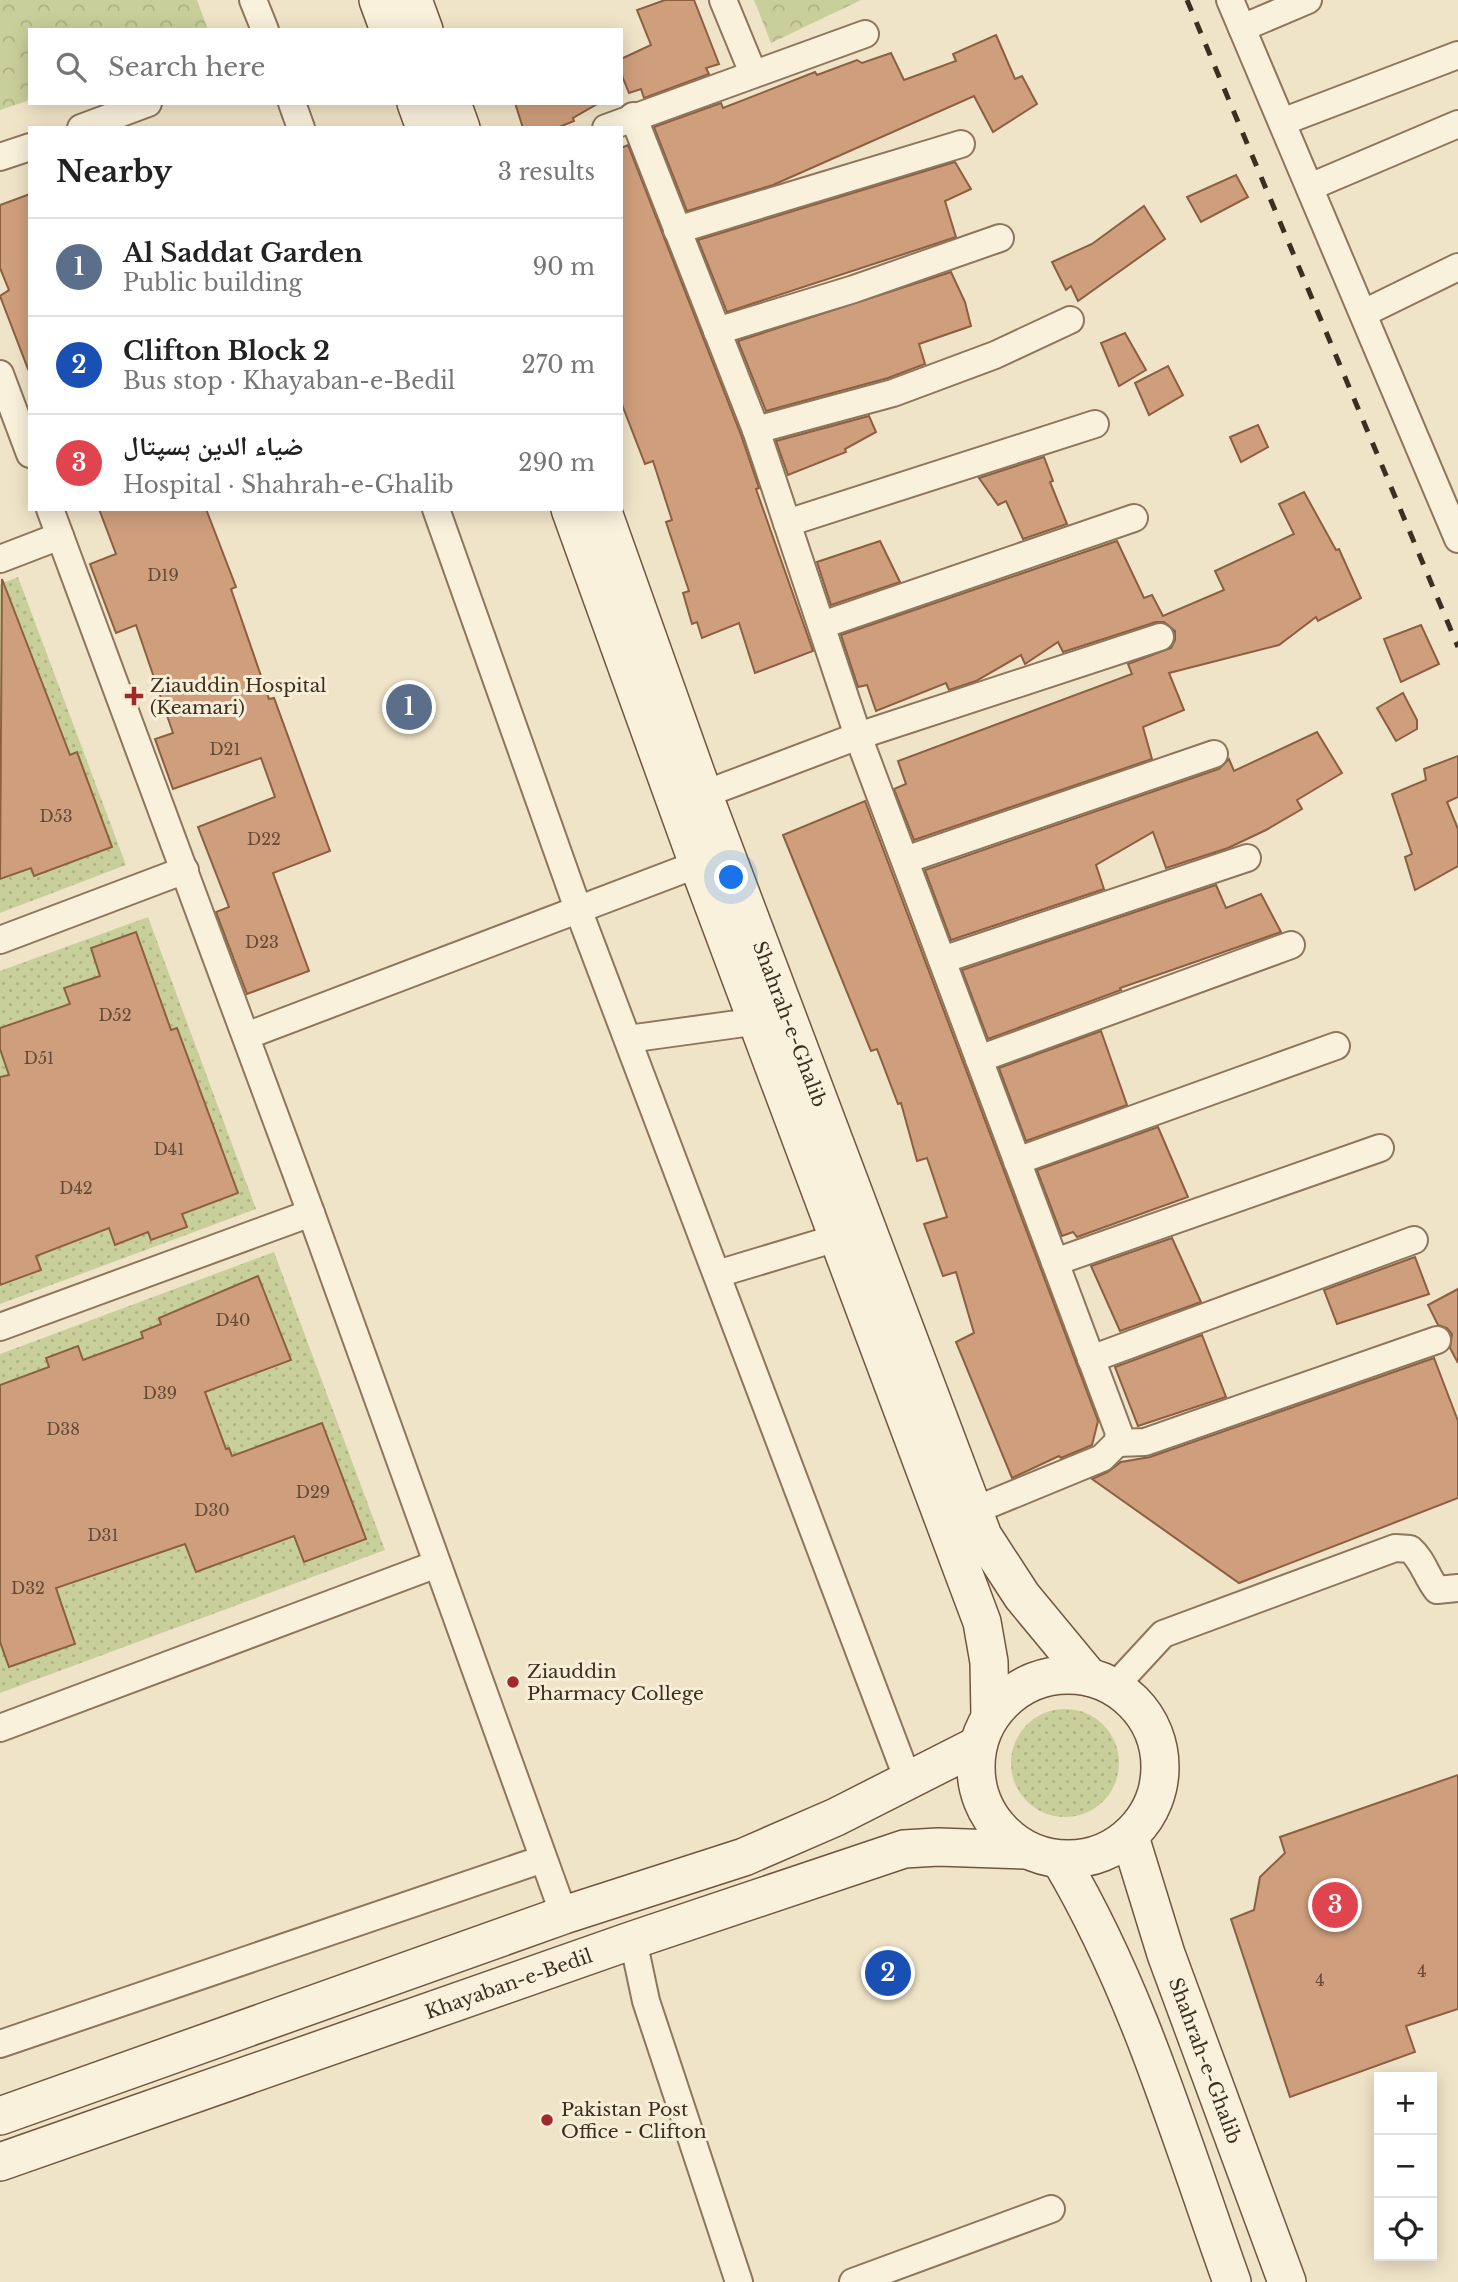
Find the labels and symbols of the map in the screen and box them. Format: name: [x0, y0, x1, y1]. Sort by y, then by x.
house number: D19: [147, 565, 179, 585]
place label: Ziauddin Hospital (Keamari): [150, 674, 326, 719]
pin: 1: [386, 681, 432, 733]
marker: Ziauddin Hospital (Keamari): [124, 686, 144, 706]
house number: D21: [209, 739, 241, 759]
house number: D53: [39, 806, 73, 826]
house number: D22: [247, 829, 281, 849]
your location: [714, 860, 748, 894]
house number: D23: [245, 932, 279, 952]
street label: Shahrah-e-Ghalib: [748, 938, 832, 1110]
house number: D52: [98, 1005, 132, 1025]
house number: D51: [24, 1048, 54, 1068]
house number: D41: [154, 1139, 184, 1159]
house number: D42: [59, 1178, 93, 1198]
house number: D40: [216, 1310, 250, 1330]
house number: D39: [143, 1383, 177, 1403]
house number: D38: [46, 1419, 80, 1439]
house number: D29: [296, 1482, 330, 1502]
house number: D30: [194, 1500, 230, 1520]
house number: D31: [87, 1525, 119, 1545]
house number: D32: [11, 1578, 45, 1598]
place label: Ziauddin Pharmacy College: [527, 1660, 704, 1705]
marker: Ziauddin Pharmacy College: [505, 1674, 521, 1690]
pin: 3: [1312, 1879, 1358, 1931]
street label: Khayaban-e-Bedil: [422, 1944, 595, 2024]
pin: 2: [865, 1947, 911, 1999]
house number: 4: [1417, 1961, 1427, 1981]
house number: 4: [1315, 1970, 1325, 1990]
street label: Shahrah-e-Ghalib: [1164, 1974, 1246, 2147]
place label: Pakistan Post Office - Clifton: [561, 2098, 707, 2143]
marker: Pakistan Post Office - Clifton: [539, 2112, 555, 2128]

